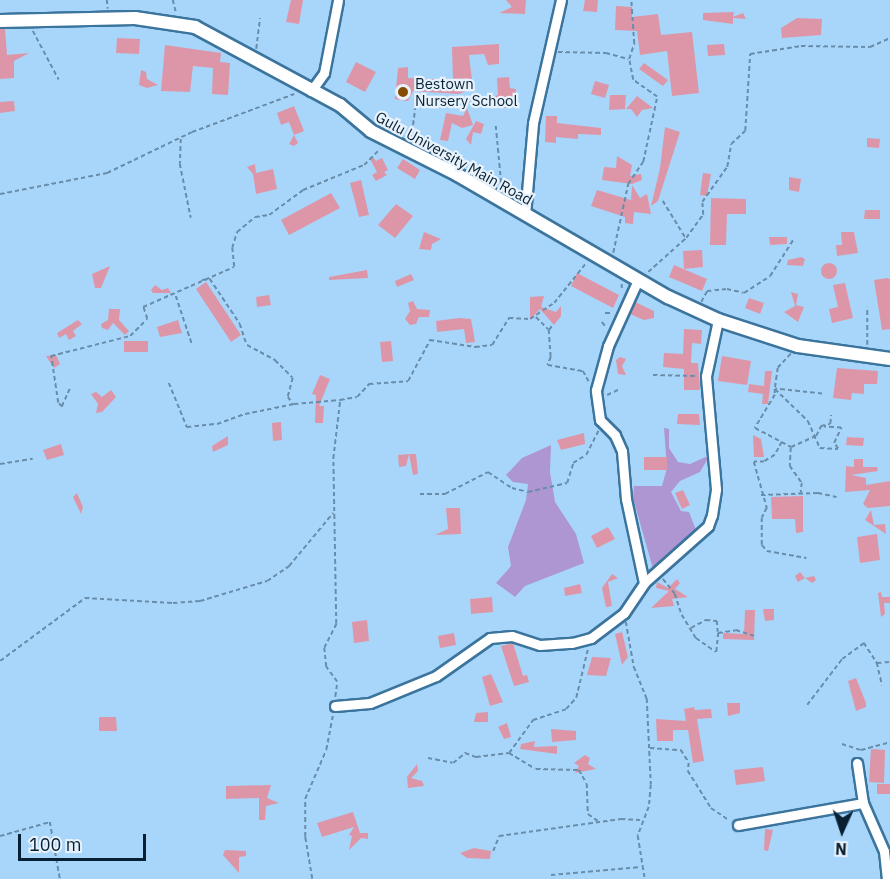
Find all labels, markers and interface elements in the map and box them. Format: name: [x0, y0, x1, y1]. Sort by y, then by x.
place label: Bestown Nursery School: [415, 74, 518, 109]
marker: Bestown Nursery School: [396, 85, 410, 99]
street label: Gulu University Main Road: [373, 107, 535, 209]
north arrow: [812, 801, 872, 861]
scale bar: [21, 822, 148, 860]
text: 100 m: [29, 833, 81, 856]
text: N: [835, 839, 847, 859]

